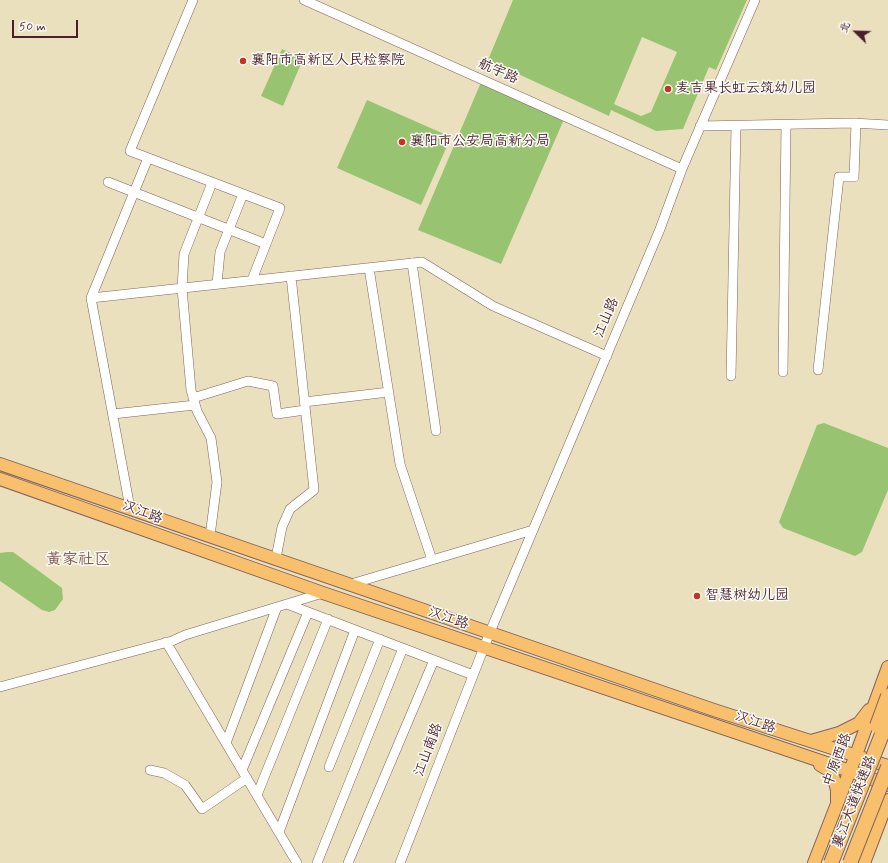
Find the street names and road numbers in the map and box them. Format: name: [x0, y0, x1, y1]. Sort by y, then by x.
street label: 航宇路: [475, 56, 521, 88]
street label: 江山路: [591, 295, 623, 341]
street label: 汉江路: [119, 498, 165, 528]
street label: 汉江路: [425, 604, 471, 634]
street label: 汉江路: [732, 708, 778, 738]
street label: 江山南路: [411, 721, 447, 779]
street label: 中原西路: [820, 731, 856, 789]
street label: 襄江大道快速路: [830, 753, 880, 851]

